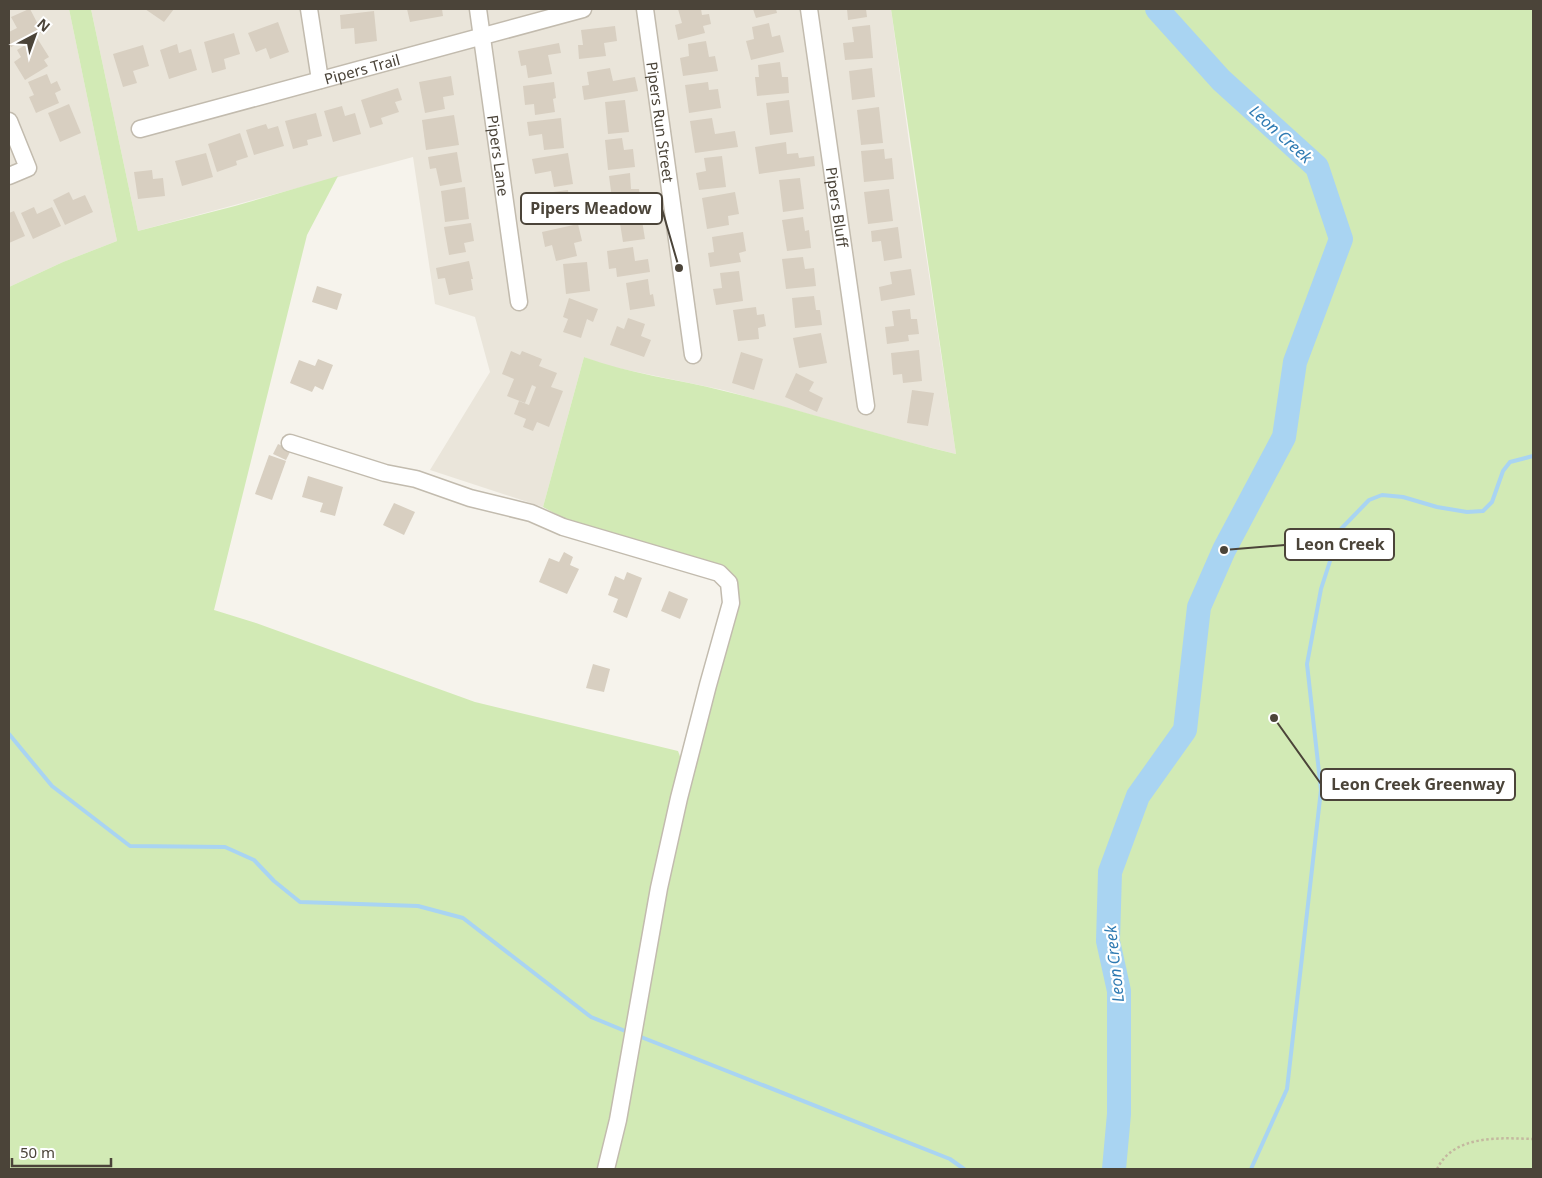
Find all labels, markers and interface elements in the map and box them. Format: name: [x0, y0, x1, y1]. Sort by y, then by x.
north arrow: [10, 10, 60, 60]
text: N: [33, 14, 54, 36]
street label: Pipers Trail: [322, 49, 402, 89]
street label: Pipers Run Street: [642, 60, 679, 184]
water label: Leon Creek: [1245, 100, 1318, 169]
street label: Pipers Lane: [483, 114, 514, 198]
street label: Pipers Bluff: [822, 165, 853, 249]
callout: Pipers Meadow: [521, 193, 662, 224]
text: Pipers Meadow: [530, 197, 652, 219]
callout: Leon Creek: [1285, 529, 1394, 560]
text: Leon Creek: [1295, 533, 1385, 555]
callout: Leon Creek Greenway: [1321, 769, 1515, 800]
text: Leon Creek Greenway: [1331, 773, 1506, 795]
water label: Leon Creek: [1099, 923, 1129, 1004]
scale bar: [12, 1136, 111, 1168]
text: 50 m: [20, 1142, 55, 1162]

